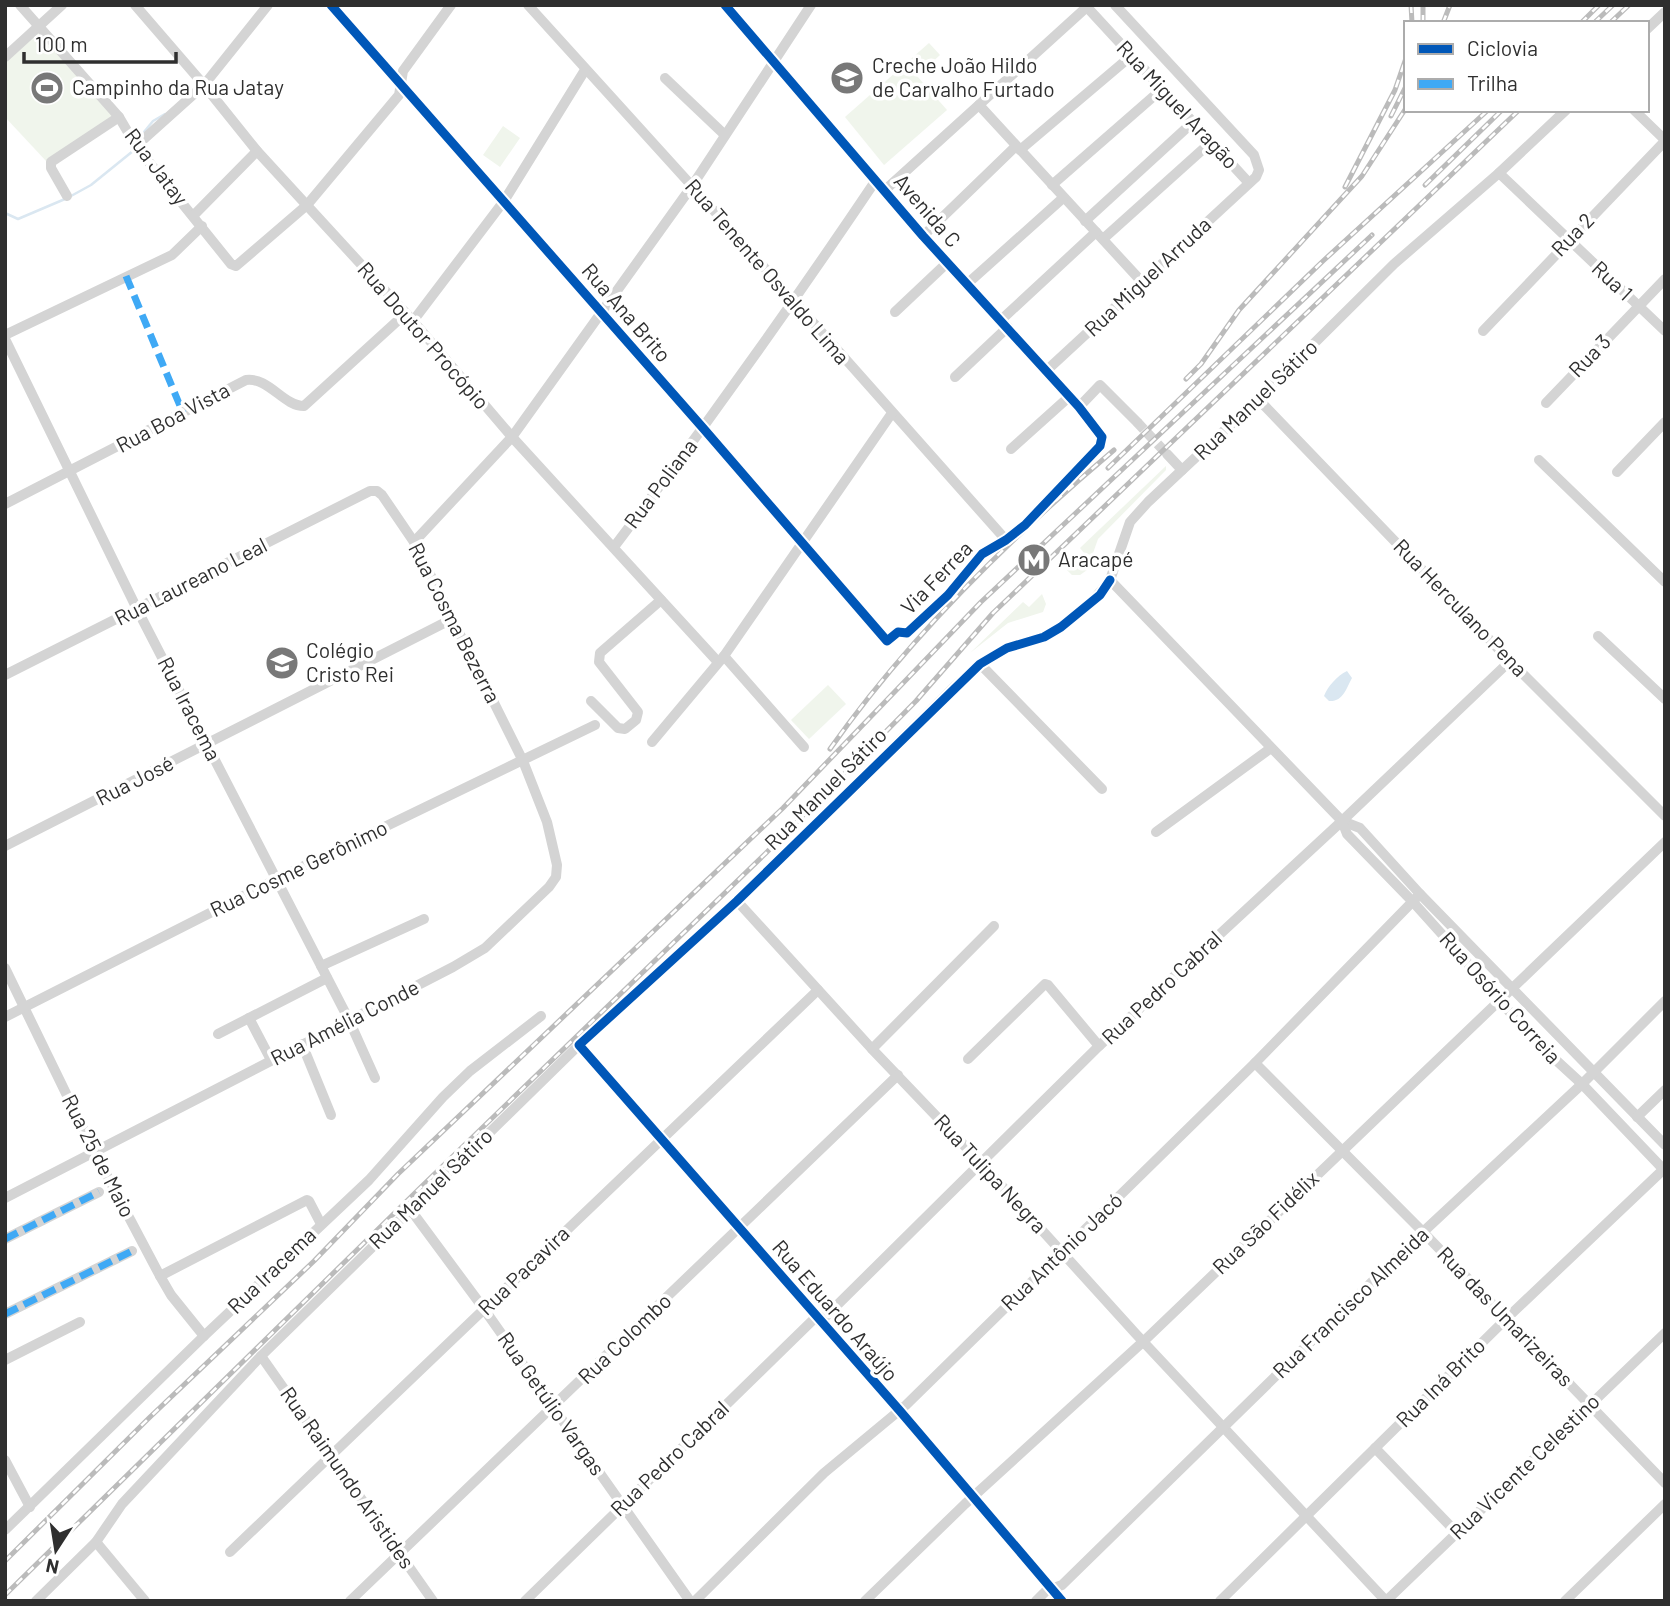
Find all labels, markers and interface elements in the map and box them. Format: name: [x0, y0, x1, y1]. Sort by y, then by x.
scale bar: [24, 21, 177, 65]
legend: [1404, 21, 1649, 112]
text: 100 m: [35, 31, 88, 56]
street label: Rua Miguel Aragão: [1112, 35, 1244, 173]
text: Ciclovia: [1467, 35, 1538, 60]
place label: Creche João Hildo de Carvalho Furtado: [872, 52, 1055, 101]
school or university icon: Creche João Hildo de Carvalho Furtado: [828, 59, 866, 97]
sports icon: Campinho da Rua Jatay: [28, 69, 66, 107]
text: Trilha: [1467, 70, 1518, 95]
place label: Campinho da Rua Jatay: [72, 74, 284, 99]
street label: Rua Jatay: [120, 123, 194, 210]
street label: Avenida C: [890, 168, 967, 252]
street label: Rua Tenente Osvaldo Lima: [681, 173, 855, 369]
street label: Rua 2: [1545, 207, 1598, 261]
street label: Rua Miguel Arruda: [1079, 211, 1215, 341]
street label: Rua 1: [1588, 255, 1639, 305]
street label: Rua Doutor Procópio: [353, 256, 495, 414]
street label: Rua Ana Brito: [577, 257, 677, 367]
street label: Rua 3: [1563, 328, 1615, 382]
street label: Rua Manuel Sátiro: [1188, 333, 1322, 464]
street label: Rua Boa Vista: [111, 376, 233, 457]
street label: Rua Poliana: [618, 433, 702, 533]
street label: Rua Laureano Leal: [110, 531, 271, 630]
street label: Rua Herculano Pena: [1389, 533, 1533, 681]
street label: Via Ferrea: [895, 535, 977, 619]
street label: Rua Cosma Bezerra: [404, 538, 507, 707]
metro station icon: Aracapé: [1015, 541, 1053, 579]
place label: Aracapé: [1058, 546, 1133, 571]
place label: Colégio Cristo Rei: [306, 637, 394, 686]
school or university icon: Colégio Cristo Rei: [263, 644, 301, 682]
street label: Rua Iracema: [154, 652, 227, 764]
street label: Rua Manuel Sátiro: [759, 722, 891, 854]
street label: Rua José: [91, 749, 177, 810]
street label: Rua Cosme Gerônimo: [206, 814, 391, 921]
street label: Rua Pedro Cabral: [1096, 925, 1226, 1049]
street label: Rua Osório Correia: [1435, 926, 1567, 1068]
street label: Rua Amélia Conde: [266, 973, 423, 1070]
street label: Rua 25 de Maio: [58, 1090, 141, 1221]
street label: Rua Tulipa Negra: [930, 1108, 1052, 1237]
street label: Rua Manuel Sátiro: [363, 1122, 497, 1253]
street label: Rua São Fidélix: [1207, 1165, 1323, 1279]
street label: Rua Antônio Jacó: [995, 1187, 1127, 1315]
street label: Rua Pacavira: [472, 1220, 574, 1320]
street label: Rua Francisco Almeida: [1267, 1221, 1433, 1383]
street label: Rua Iracema: [222, 1222, 320, 1318]
street label: Rua Eduardo Araújo: [768, 1234, 904, 1386]
street label: Rua das Umarizeiras: [1433, 1241, 1579, 1391]
street label: Rua Colombo: [572, 1287, 676, 1388]
street label: Rua Getúlio Vargas: [493, 1327, 611, 1480]
street label: Rua Iná Brito: [1390, 1332, 1490, 1432]
street label: Rua Raimundo Aristides: [276, 1381, 420, 1573]
street label: Rua Vicente Celestino: [1444, 1388, 1604, 1544]
street label: Rua Pedro Cabral: [605, 1395, 733, 1521]
north arrow: [21, 1515, 91, 1585]
text: N: [44, 1555, 61, 1580]

